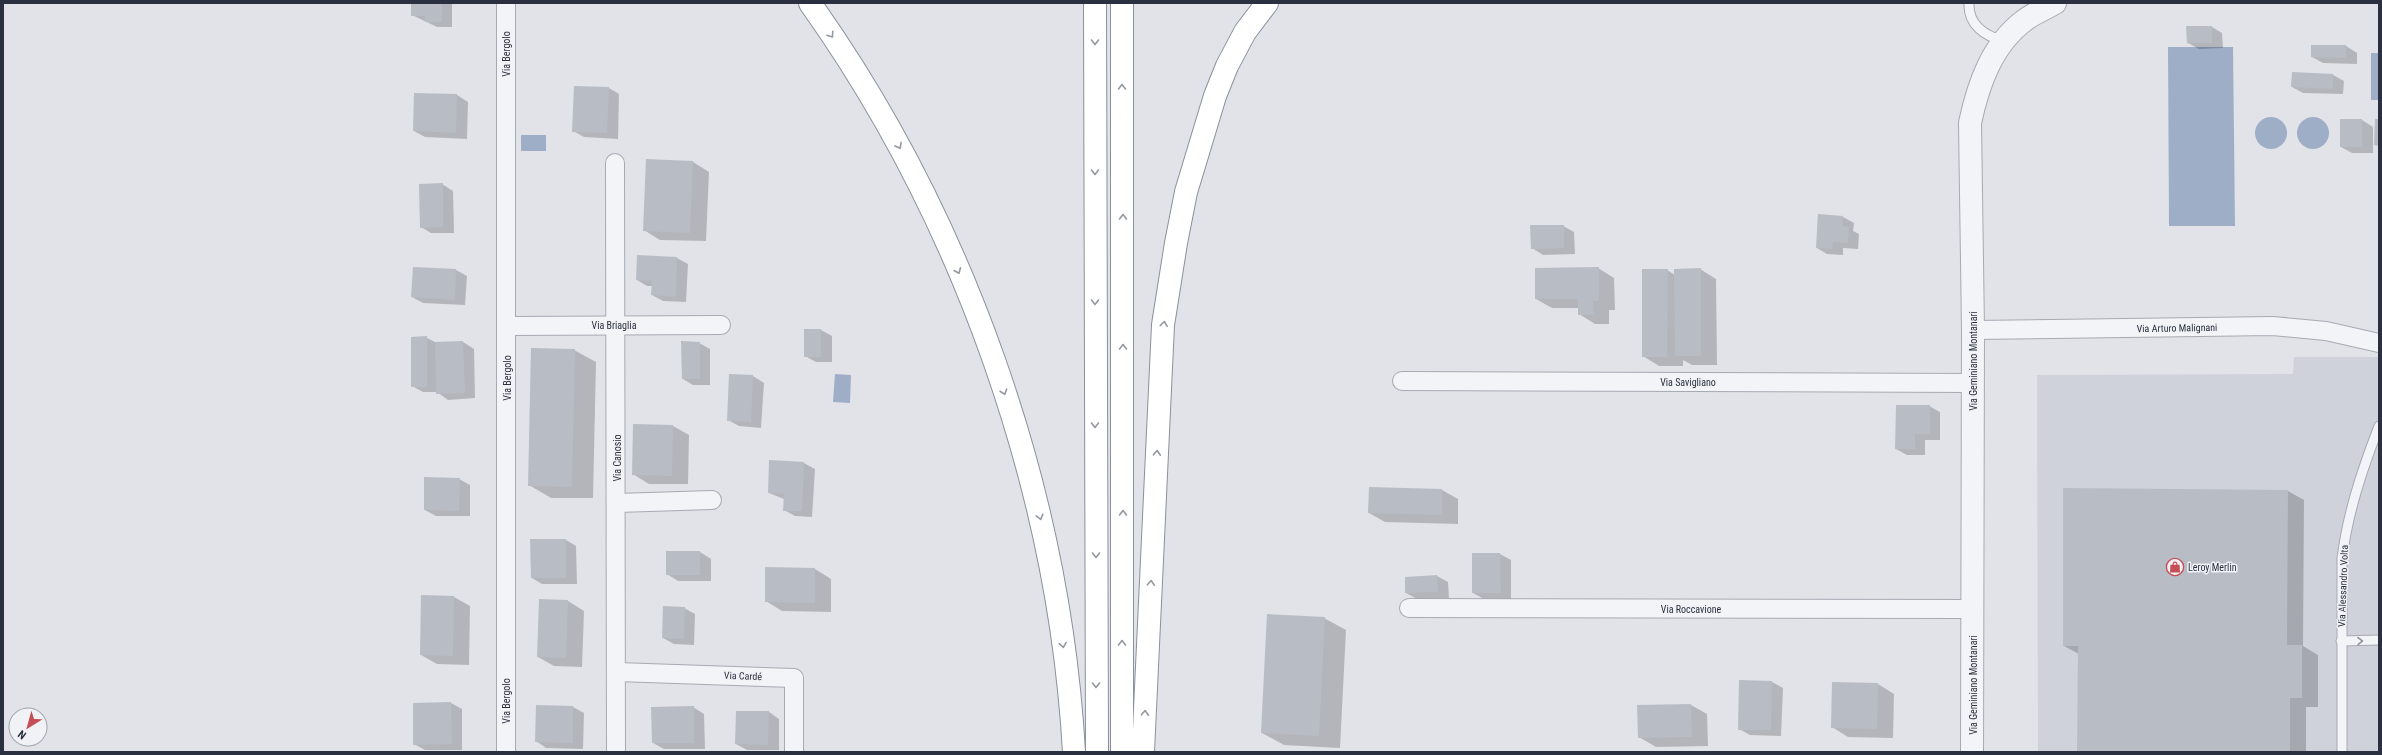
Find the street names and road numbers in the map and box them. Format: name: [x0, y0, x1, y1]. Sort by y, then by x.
street label: Via Bergolo: [501, 31, 512, 77]
street label: Via Geminiano Montanari: [1968, 311, 1979, 411]
street label: Via Briaglia: [592, 320, 637, 331]
street label: Via Arturo Malignani: [2137, 322, 2217, 334]
street label: Via Bergolo: [502, 355, 513, 401]
street label: Via Savigliano: [1660, 377, 1716, 388]
street label: Via Canosio: [612, 434, 623, 482]
street label: Via Alessandro Volta: [2336, 545, 2350, 627]
street label: Via Roccavione: [1661, 604, 1722, 615]
street label: Via Geminiano Montanari: [1968, 635, 1979, 735]
street label: Via Cardé: [724, 670, 763, 682]
street label: Via Bergolo: [501, 678, 512, 724]

